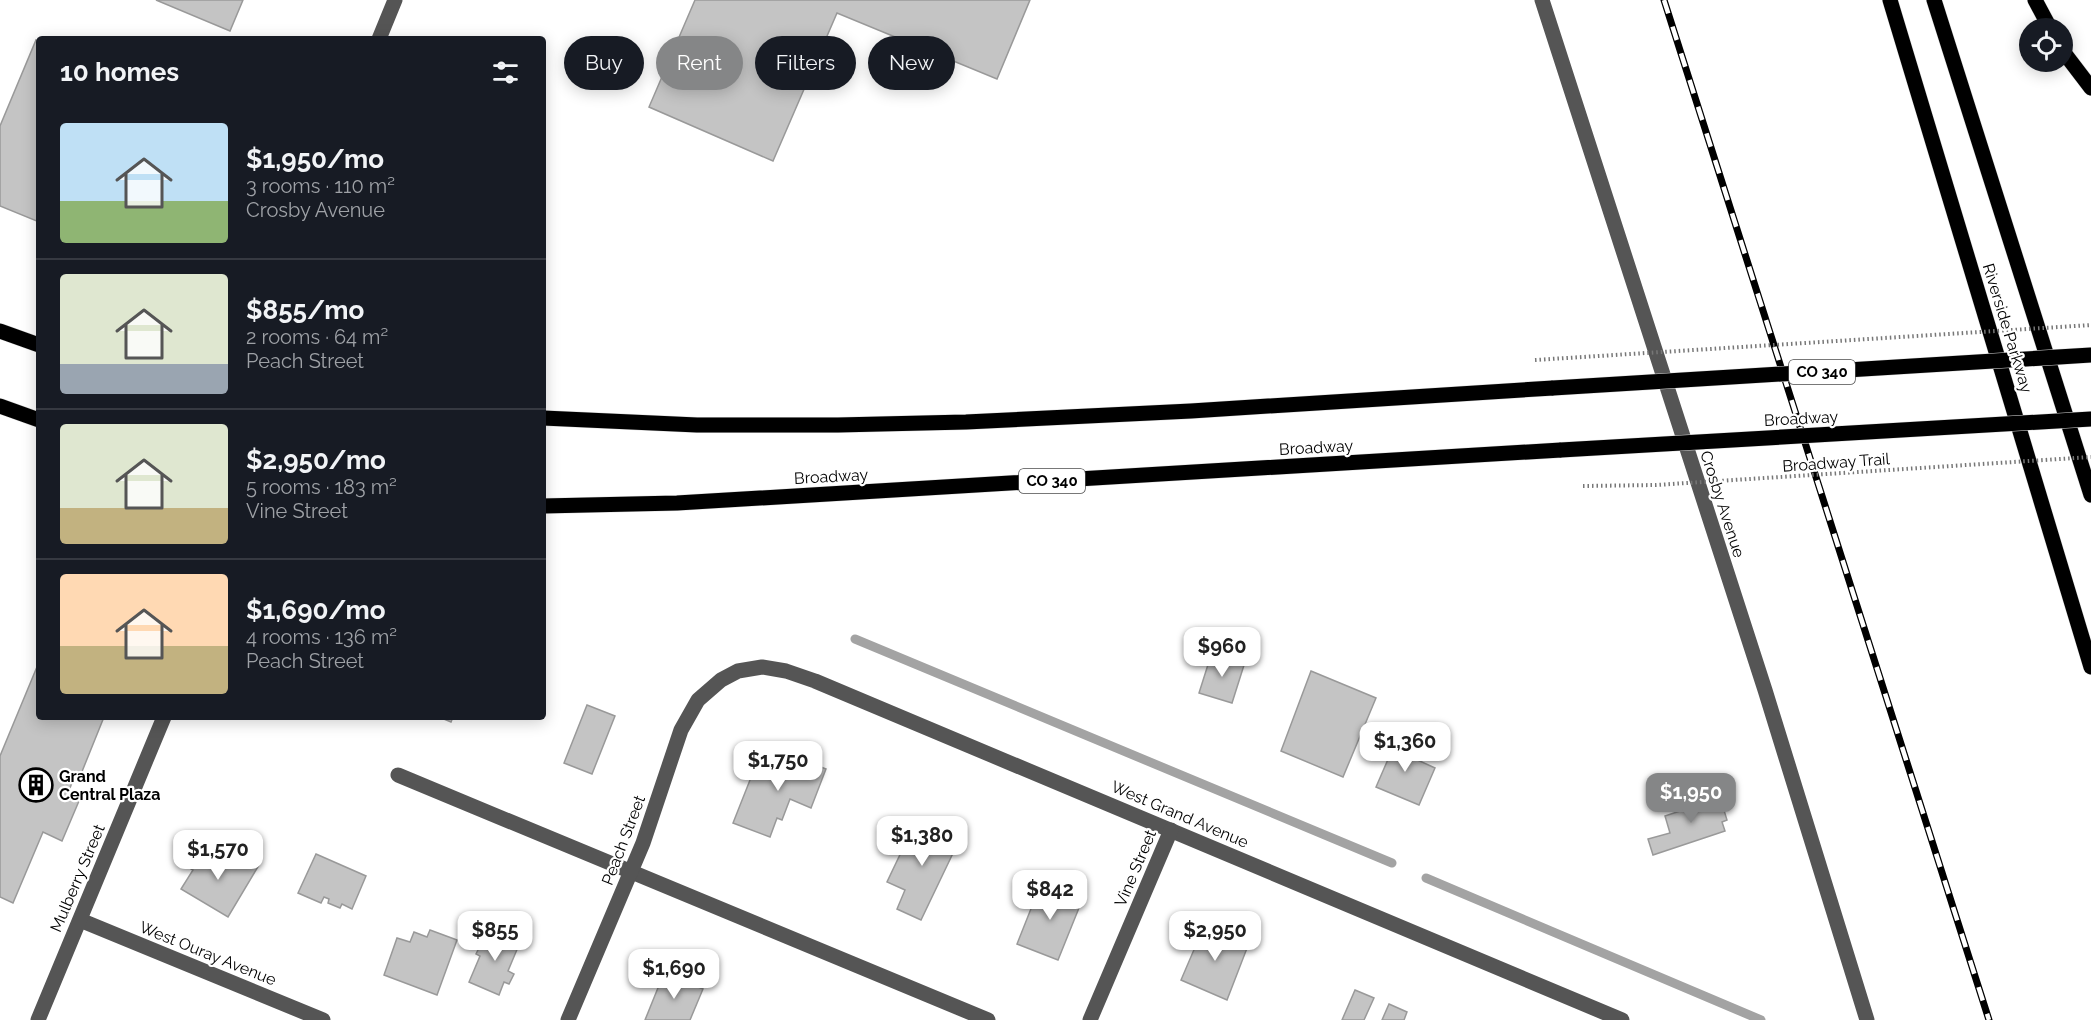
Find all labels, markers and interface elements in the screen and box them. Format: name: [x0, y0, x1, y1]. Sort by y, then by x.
map controls: [2019, 18, 2073, 72]
button: locate: [2019, 18, 2073, 72]
chip: Buy: [564, 36, 644, 90]
chip: Rent: [656, 36, 743, 90]
chip: Filters: [755, 36, 856, 90]
chip: New: [868, 36, 955, 90]
icon: filters: [489, 56, 522, 89]
text: 10 homes: [60, 57, 179, 87]
text: $1,950/mo: [246, 144, 384, 174]
icon: home: [108, 147, 180, 219]
text: 3 rooms · 110 m²: [246, 174, 395, 198]
text: Crosby Avenue: [246, 198, 385, 222]
street label: Riverside Parkway: [1979, 261, 2036, 395]
text: $855/mo: [246, 295, 364, 325]
icon: home: [108, 298, 180, 370]
text: 2 rooms · 64 m²: [246, 325, 388, 349]
text: Peach Street: [246, 349, 364, 373]
road number: CO 340: [1789, 360, 1855, 384]
street label: Broadway: [1764, 407, 1839, 430]
street label: Broadway: [1279, 436, 1354, 459]
text: $2,950/mo: [246, 445, 386, 475]
icon: home: [108, 448, 180, 520]
street label: Crosby Avenue: [1696, 448, 1749, 560]
street label: Broadway Trail: [1782, 449, 1891, 476]
street label: Broadway: [794, 465, 869, 488]
road number: CO 340: [1019, 469, 1085, 493]
text: 5 rooms · 183 m²: [246, 475, 397, 499]
text: Vine Street: [246, 499, 348, 523]
text: $1,690/mo: [246, 595, 385, 625]
icon: home: [108, 598, 180, 670]
text: 4 rooms · 136 m²: [246, 625, 397, 649]
pin: $960: [1186, 627, 1258, 678]
text: $960: [1198, 634, 1246, 658]
text: Peach Street: [246, 649, 364, 673]
pin: $1,360: [1356, 722, 1454, 773]
text: $1,360: [1374, 729, 1436, 753]
pin: $1,750: [729, 741, 827, 792]
text: $1,750: [747, 748, 809, 772]
building icon: Grand Central Plaza: [18, 767, 54, 803]
place label: Grand Central Plaza: [59, 767, 160, 804]
pin: $1,950: [1642, 773, 1740, 824]
street label: West Grand Avenue: [1108, 777, 1251, 852]
text: $1,950: [1660, 780, 1722, 804]
street label: Peach Street: [598, 792, 649, 888]
pin: $1,380: [873, 816, 971, 867]
street label: Mulberry Street: [46, 821, 109, 935]
text: $1,380: [891, 823, 953, 847]
street label: Vine Street: [1111, 826, 1160, 909]
pin: $1,570: [169, 830, 267, 881]
text: $1,570: [187, 837, 249, 861]
pin: $842: [1014, 870, 1086, 921]
text: $842: [1026, 877, 1074, 901]
pin: $855: [459, 911, 531, 962]
pin: $2,950: [1166, 911, 1264, 962]
street label: West Ouray Avenue: [137, 917, 279, 990]
text: $855: [472, 918, 518, 942]
text: $2,950: [1183, 918, 1247, 942]
pin: $1,690: [625, 949, 723, 1000]
text: $1,690: [642, 956, 706, 980]

